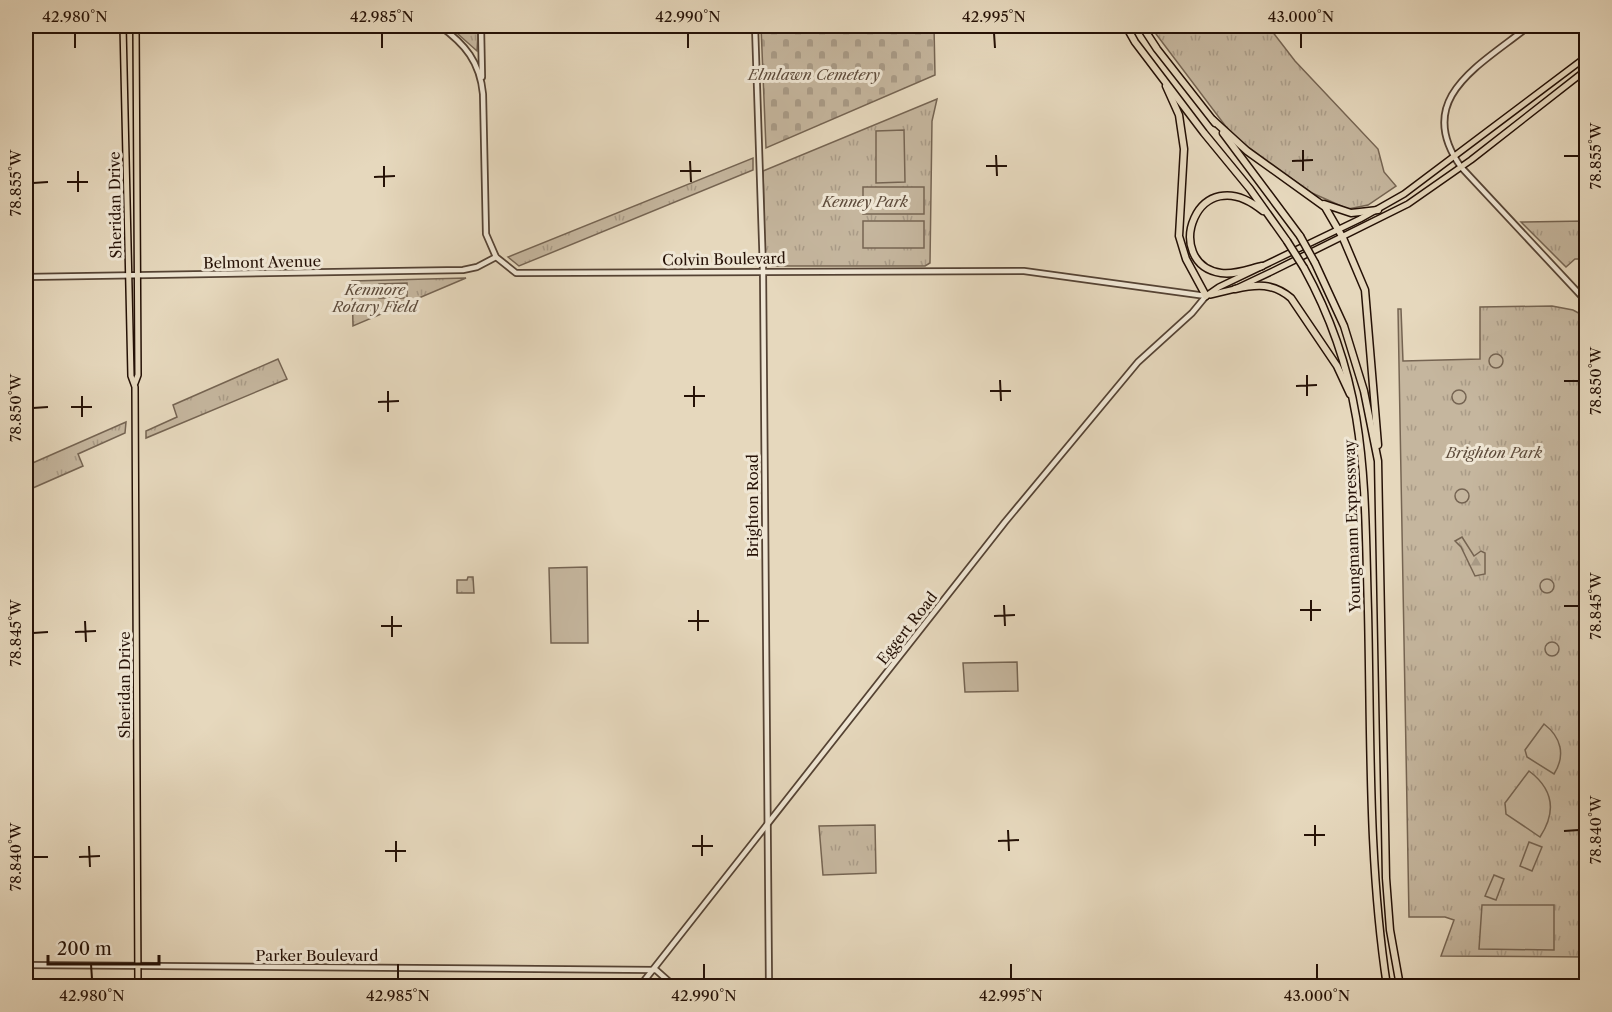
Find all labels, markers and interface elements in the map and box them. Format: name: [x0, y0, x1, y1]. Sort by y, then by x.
text: 42.980°N: [42, 7, 108, 26]
text: 42.985°N: [350, 7, 414, 26]
text: 42.990°N: [655, 7, 721, 26]
text: 42.995°N: [962, 7, 1026, 26]
text: 43.000°N: [1268, 7, 1334, 26]
park label: Elmlawn Cemetery: [747, 65, 881, 84]
text: 78.855°W: [1586, 122, 1605, 189]
text: 78.855°W: [6, 149, 25, 216]
street label: Sheridan Drive: [105, 151, 125, 259]
park label: Kenney Park: [821, 192, 908, 211]
street label: Colvin Boulevard: [662, 248, 786, 270]
street label: Belmont Avenue: [203, 251, 321, 273]
park label: Kenmore Rotary Field: [332, 280, 420, 316]
text: 78.850°W: [1586, 346, 1605, 415]
text: 78.850°W: [6, 373, 25, 442]
street label: Youngmann Expressway: [1339, 439, 1365, 614]
park label: Brighton Park: [1445, 443, 1543, 462]
street label: Brighton Road: [743, 454, 762, 558]
text: 78.845°W: [1586, 572, 1605, 640]
street label: Eggert Road: [873, 588, 941, 668]
text: 78.845°W: [6, 599, 25, 667]
street label: Sheridan Drive: [115, 631, 134, 739]
text: 78.840°W: [1586, 795, 1605, 864]
text: 78.840°W: [6, 822, 25, 891]
scale bar: [48, 928, 159, 966]
text: 200 m: [57, 938, 112, 960]
street label: Parker Boulevard: [256, 946, 378, 965]
text: 42.980°N: [59, 986, 125, 1005]
text: 42.985°N: [366, 986, 430, 1005]
text: 42.990°N: [671, 986, 737, 1005]
text: 42.995°N: [979, 986, 1043, 1005]
text: 43.000°N: [1284, 986, 1350, 1005]

